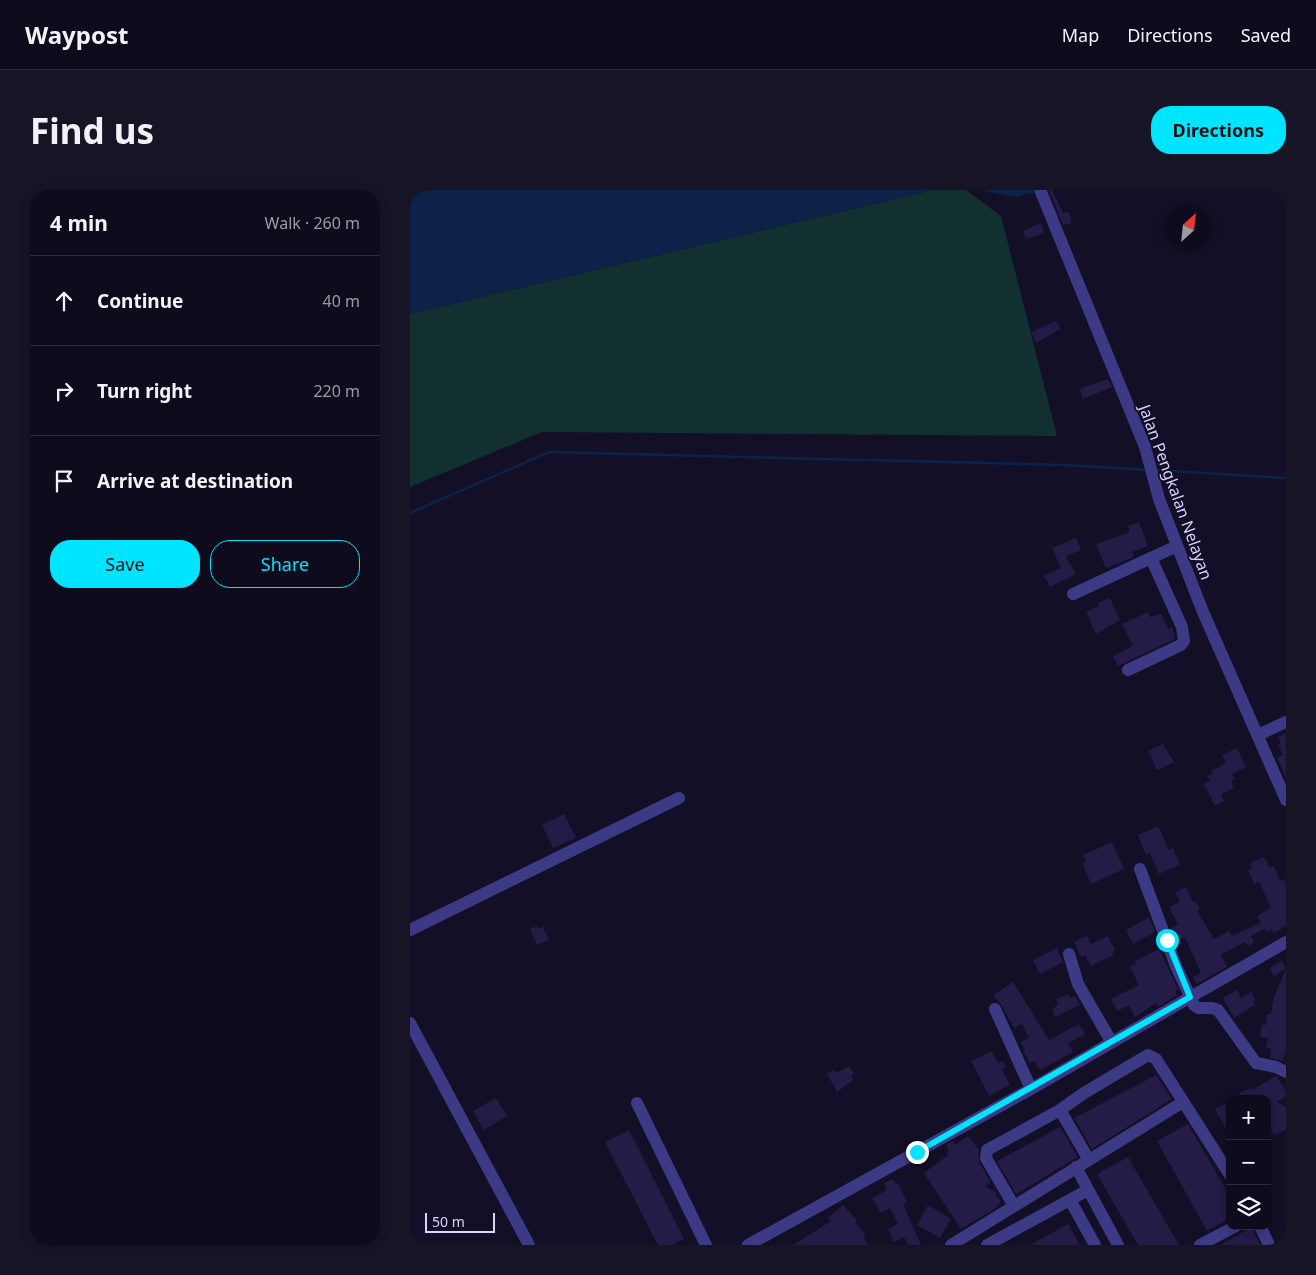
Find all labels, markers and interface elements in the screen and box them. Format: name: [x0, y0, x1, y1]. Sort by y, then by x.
text: Waypost: [25, 18, 128, 51]
text: Map: [1062, 23, 1099, 47]
text: Directions: [1127, 23, 1213, 47]
text: Saved: [1241, 23, 1291, 47]
button: Directions: [1151, 106, 1286, 154]
text: Find us: [30, 107, 154, 154]
north arrow: [1166, 205, 1211, 250]
text: 4 min: [50, 209, 108, 237]
text: Walk · 260 m: [265, 212, 360, 234]
icon: ahead: [50, 287, 78, 315]
text: Continue: [97, 288, 183, 314]
text: 40 m: [323, 290, 360, 312]
icon: right: [50, 377, 78, 405]
text: Turn right: [97, 378, 192, 404]
text: 220 m: [313, 380, 360, 402]
street label: Jalan Pengkalan Nelayan: [1133, 399, 1218, 583]
icon: arrive: [50, 467, 78, 495]
text: Arrive at destination: [97, 468, 293, 494]
button: Save: [50, 540, 200, 588]
button: Share: [210, 540, 360, 588]
route start: [1156, 929, 1179, 952]
map controls: [1226, 1095, 1271, 1230]
button: +: [1226, 1095, 1271, 1140]
button: −: [1226, 1140, 1271, 1185]
route end: [906, 1141, 929, 1164]
button: layers: [1226, 1185, 1271, 1230]
scale bar: [425, 1210, 495, 1233]
text: 50 m: [432, 1212, 465, 1231]

